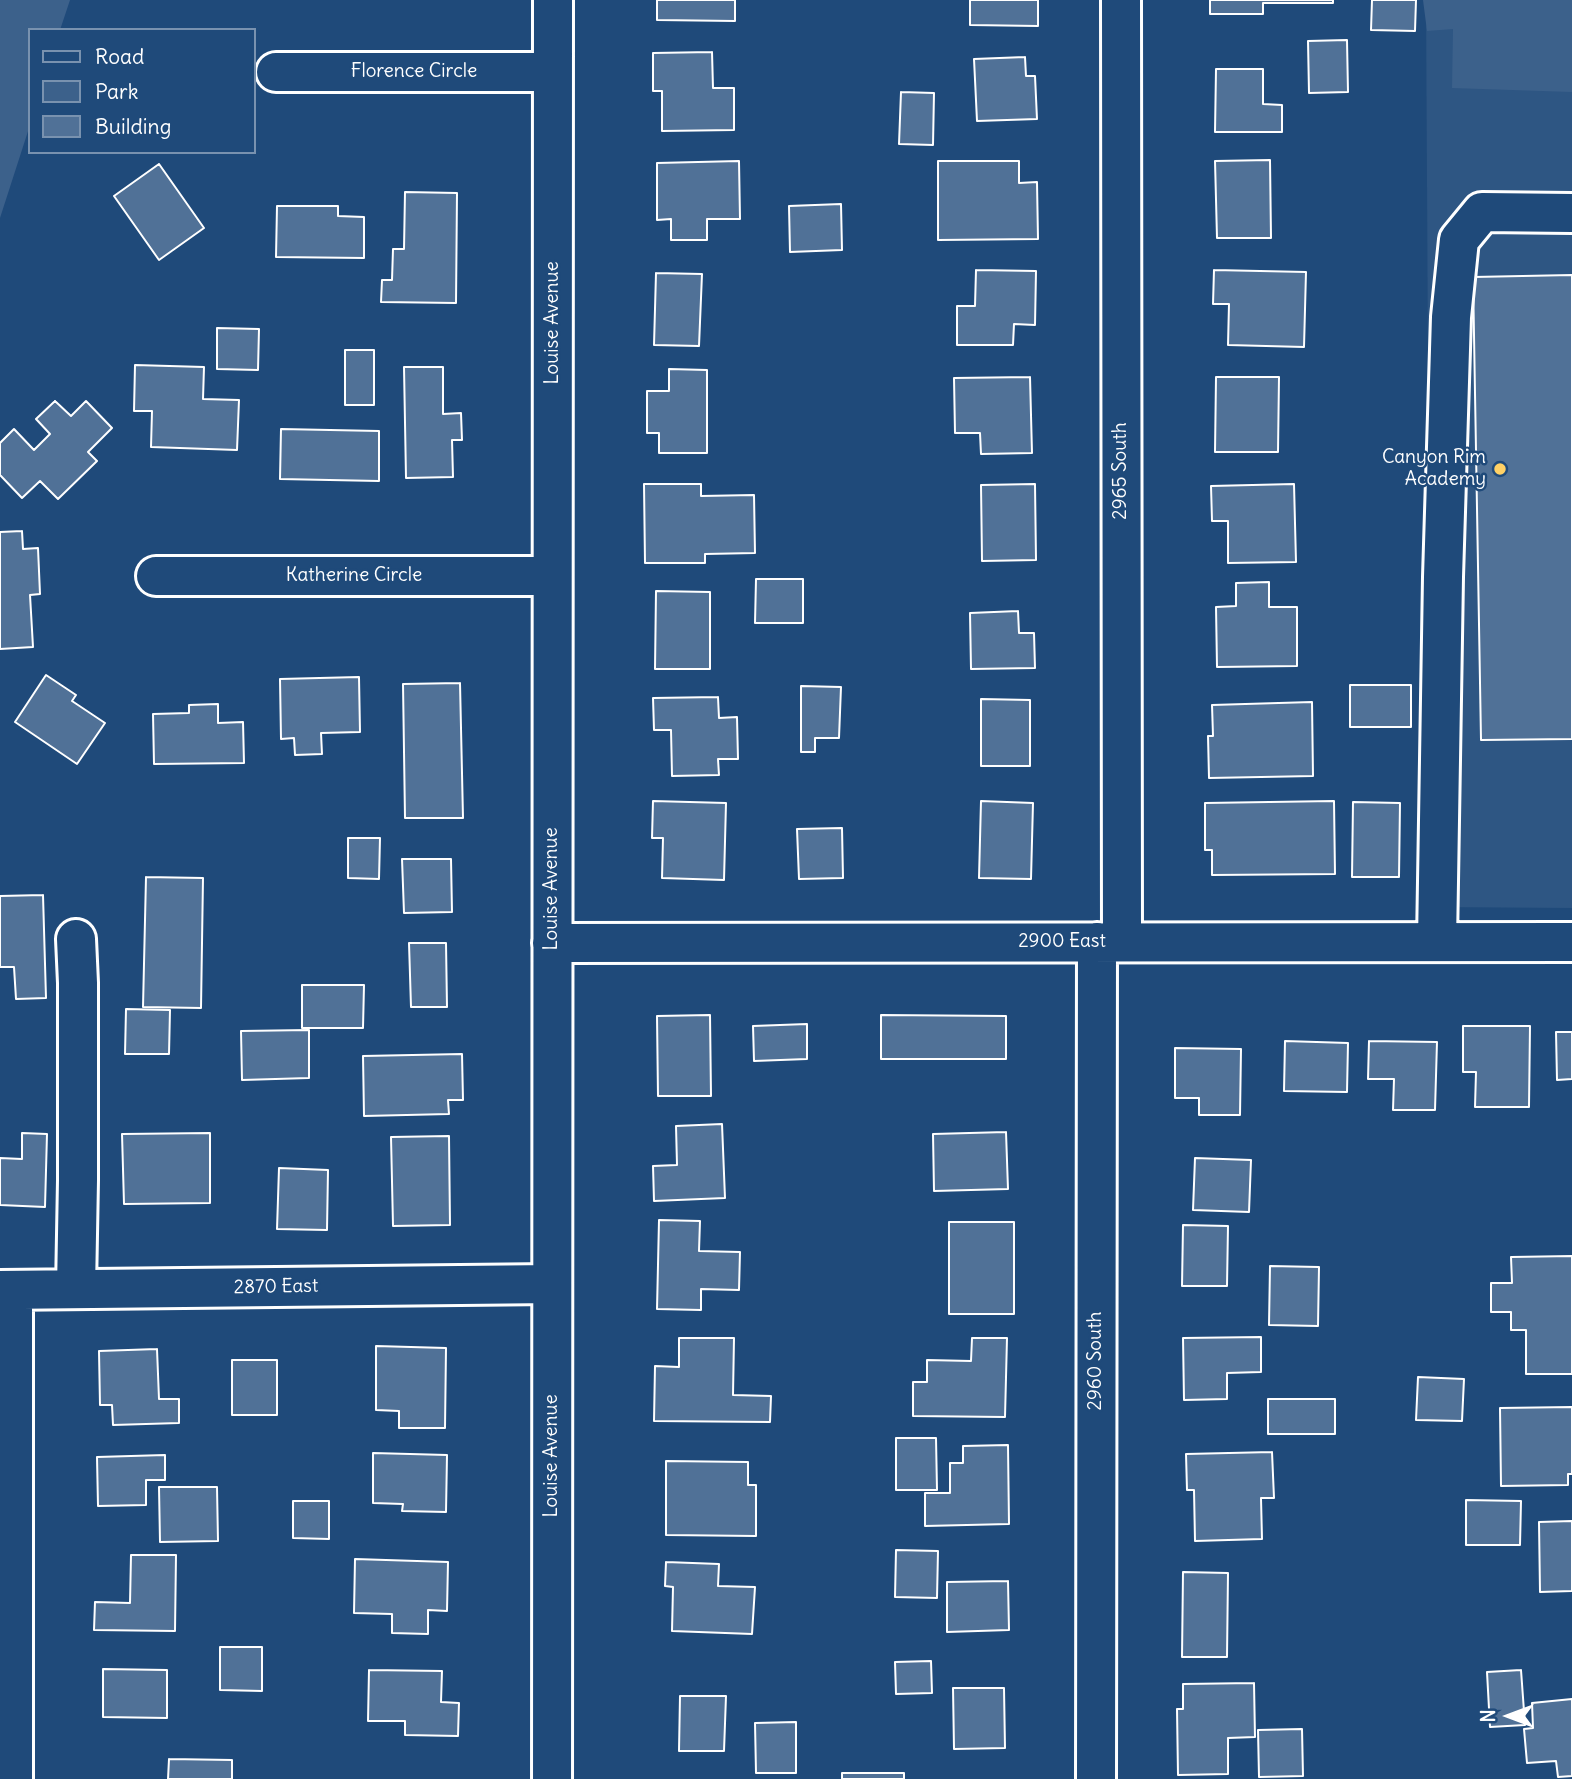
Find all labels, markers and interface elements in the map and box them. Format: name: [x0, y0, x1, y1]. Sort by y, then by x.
legend: [28, 28, 256, 154]
text: Road: [95, 43, 144, 70]
street label: Florence Circle: [351, 61, 477, 83]
text: Park: [95, 78, 138, 105]
text: Building: [95, 113, 171, 140]
street label: Louise Avenue: [542, 261, 564, 385]
street label: 2965 South: [1110, 422, 1132, 520]
place label: Canyon Rim Academy: [1382, 447, 1486, 491]
marker: Canyon Rim Academy: [1492, 461, 1508, 477]
street label: Katherine Circle: [286, 565, 422, 587]
street label: Louise Avenue: [541, 827, 563, 951]
street label: 2900 East: [1018, 931, 1106, 953]
street label: 2870 East: [234, 1275, 318, 1299]
street label: 2960 South: [1085, 1311, 1107, 1411]
street label: Louise Avenue: [541, 1394, 563, 1518]
north arrow: [1474, 1681, 1544, 1751]
text: N: [1476, 1709, 1500, 1723]

